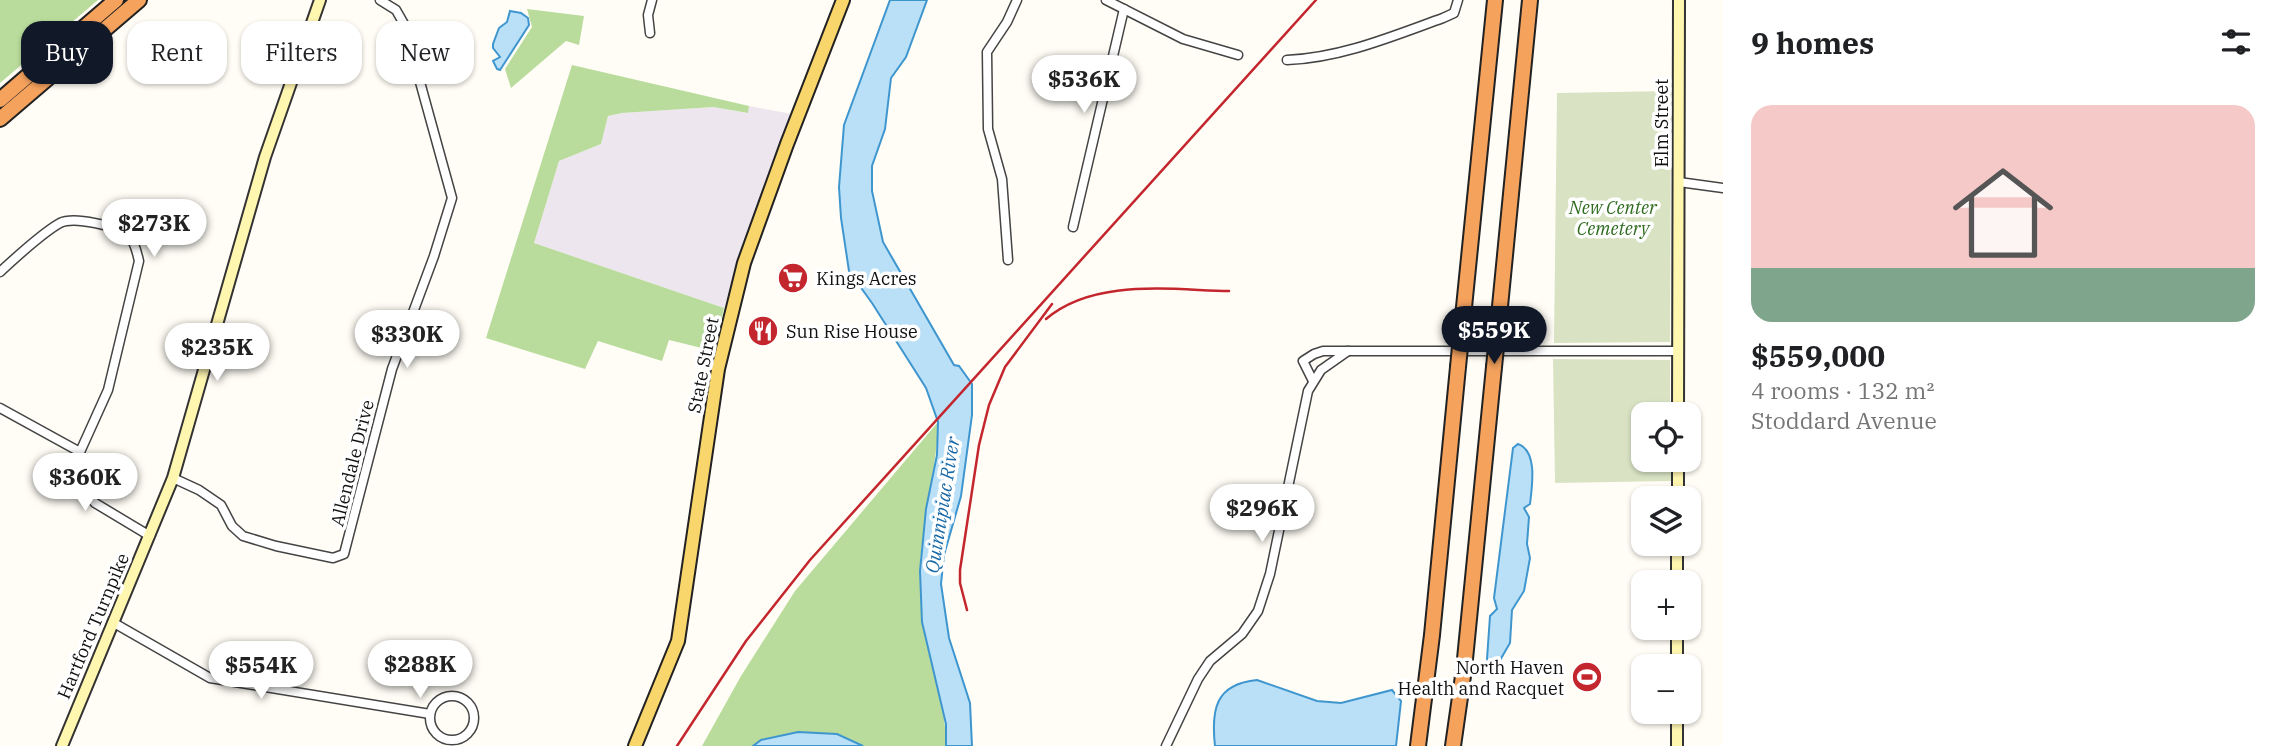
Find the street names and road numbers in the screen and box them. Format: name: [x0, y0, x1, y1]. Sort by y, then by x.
street label: Elm Street: [1650, 79, 1673, 167]
street label: State Street: [682, 315, 724, 415]
street label: Allendale Drive: [325, 397, 379, 529]
street label: Hartford Turnpike: [52, 550, 134, 702]

